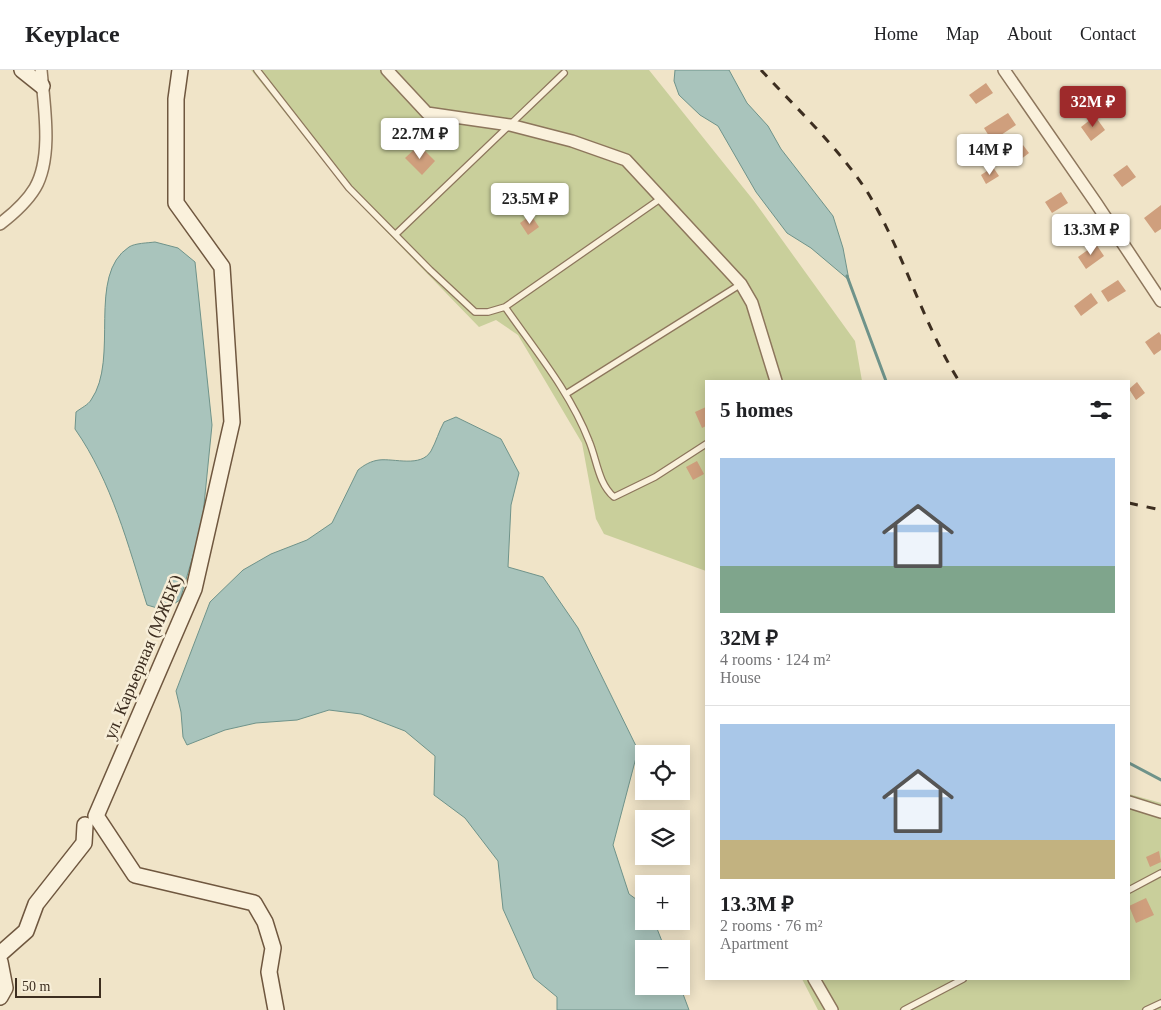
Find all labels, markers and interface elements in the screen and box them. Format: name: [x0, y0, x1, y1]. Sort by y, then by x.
text: Keyplace: [25, 21, 120, 47]
text: Home: [874, 24, 918, 44]
text: Map: [946, 24, 979, 44]
text: About: [1007, 24, 1052, 44]
text: Contact: [1080, 24, 1136, 44]
pin: 32M ₽: [1058, 85, 1128, 128]
text: 32M ₽: [1071, 93, 1115, 110]
pin: 22.7M ₽: [374, 118, 466, 160]
text: 22.7M ₽: [392, 125, 448, 142]
pin: 14M ₽: [955, 134, 1025, 176]
text: 14M ₽: [968, 141, 1012, 158]
pin: 23.5M ₽: [484, 182, 576, 225]
text: 23.5M ₽: [502, 190, 558, 207]
pin: 13.3M ₽: [1045, 214, 1137, 256]
text: 13.3M ₽: [1063, 221, 1119, 238]
icon: filters: [1087, 396, 1115, 424]
text: 5 homes: [720, 398, 793, 422]
icon: home: [873, 491, 963, 581]
street label: ул. Карьерная (МЖБК): [99, 572, 188, 743]
text: 32M ₽: [720, 626, 778, 650]
text: 4 rooms · 124 m²: [720, 651, 831, 668]
text: House: [720, 669, 761, 686]
map controls: [635, 745, 690, 995]
button: locate: [635, 745, 690, 800]
icon: home: [873, 756, 963, 846]
button: layers: [635, 810, 690, 865]
button: +: [635, 875, 690, 930]
text: 13.3M ₽: [720, 892, 794, 916]
text: 2 rooms · 76 m²: [720, 917, 823, 934]
text: Apartment: [720, 935, 788, 952]
button: −: [635, 940, 690, 995]
scale bar: [15, 975, 101, 998]
text: 50 m: [22, 979, 50, 994]

